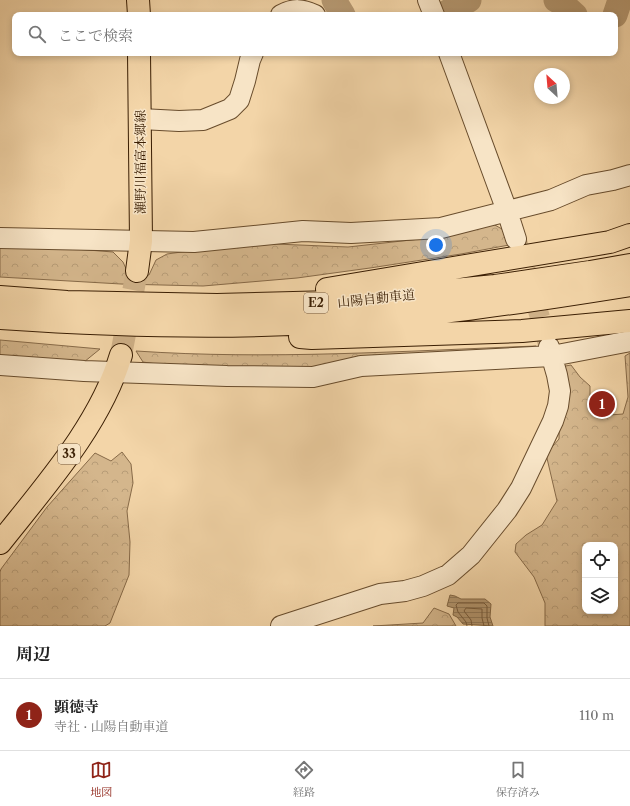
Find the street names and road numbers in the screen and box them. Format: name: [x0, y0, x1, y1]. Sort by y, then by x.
street label: 瀬野川福富本郷線: [132, 110, 148, 214]
street label: 山陽自動車道: [336, 286, 416, 310]
road number: E2: [304, 293, 328, 313]
road number: 33: [58, 444, 80, 464]

